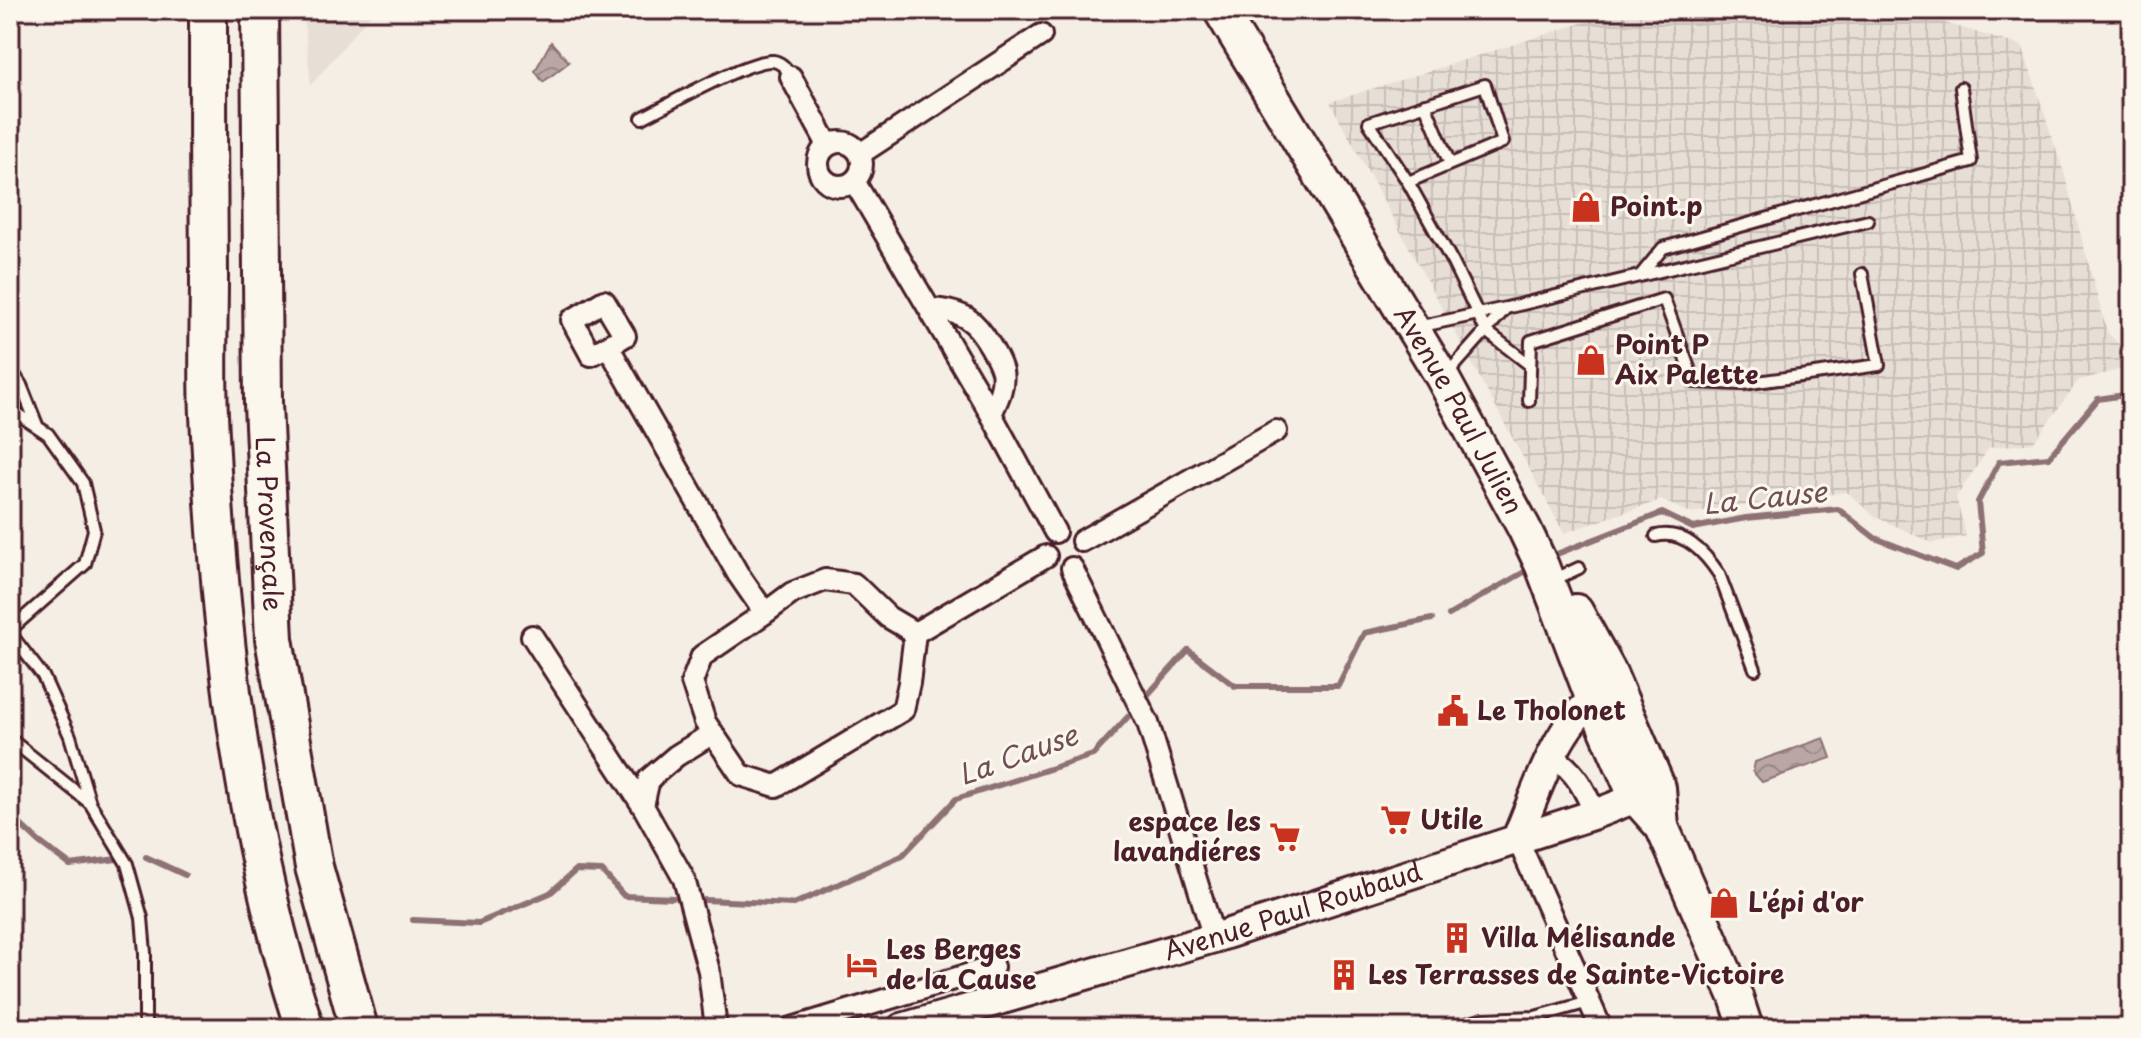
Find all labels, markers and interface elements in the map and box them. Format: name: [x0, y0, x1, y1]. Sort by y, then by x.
place label: Point.p: [1610, 186, 1703, 225]
shop icon: Point.p: [1569, 190, 1603, 224]
street label: Avenue Paul Julien: [1385, 298, 1534, 521]
place label: Point P Aix Palette: [1615, 324, 1758, 393]
shop icon: Point P Aix Palette: [1574, 343, 1608, 377]
street label: La Provençale: [247, 435, 294, 612]
water label: La Cause: [1701, 468, 1831, 524]
place label: Le Tholonet: [1477, 690, 1626, 729]
public building icon: Le Tholonet: [1436, 694, 1470, 728]
water label: La Cause: [952, 712, 1085, 795]
place label: Utile: [1420, 799, 1484, 838]
place label: espace les lavandiéres: [1113, 801, 1261, 870]
supermarket icon: Utile: [1379, 803, 1413, 837]
supermarket icon: espace les lavandiéres: [1268, 820, 1302, 854]
street label: Avenue Paul Roubaud: [1159, 851, 1427, 969]
place label: L'épi d'or: [1748, 882, 1864, 921]
shop icon: L'épi d'or: [1707, 886, 1741, 920]
place label: Villa Mélisande: [1481, 917, 1676, 956]
building icon: Villa Mélisande: [1440, 921, 1474, 955]
place label: Les Berges de la Cause: [886, 929, 1036, 998]
hotel icon: Les Berges de la Cause: [845, 948, 879, 982]
place label: Les Terrasses de Sainte-Victoire: [1368, 954, 1784, 993]
building icon: Les Terrasses de Sainte-Victoire: [1327, 958, 1361, 992]

